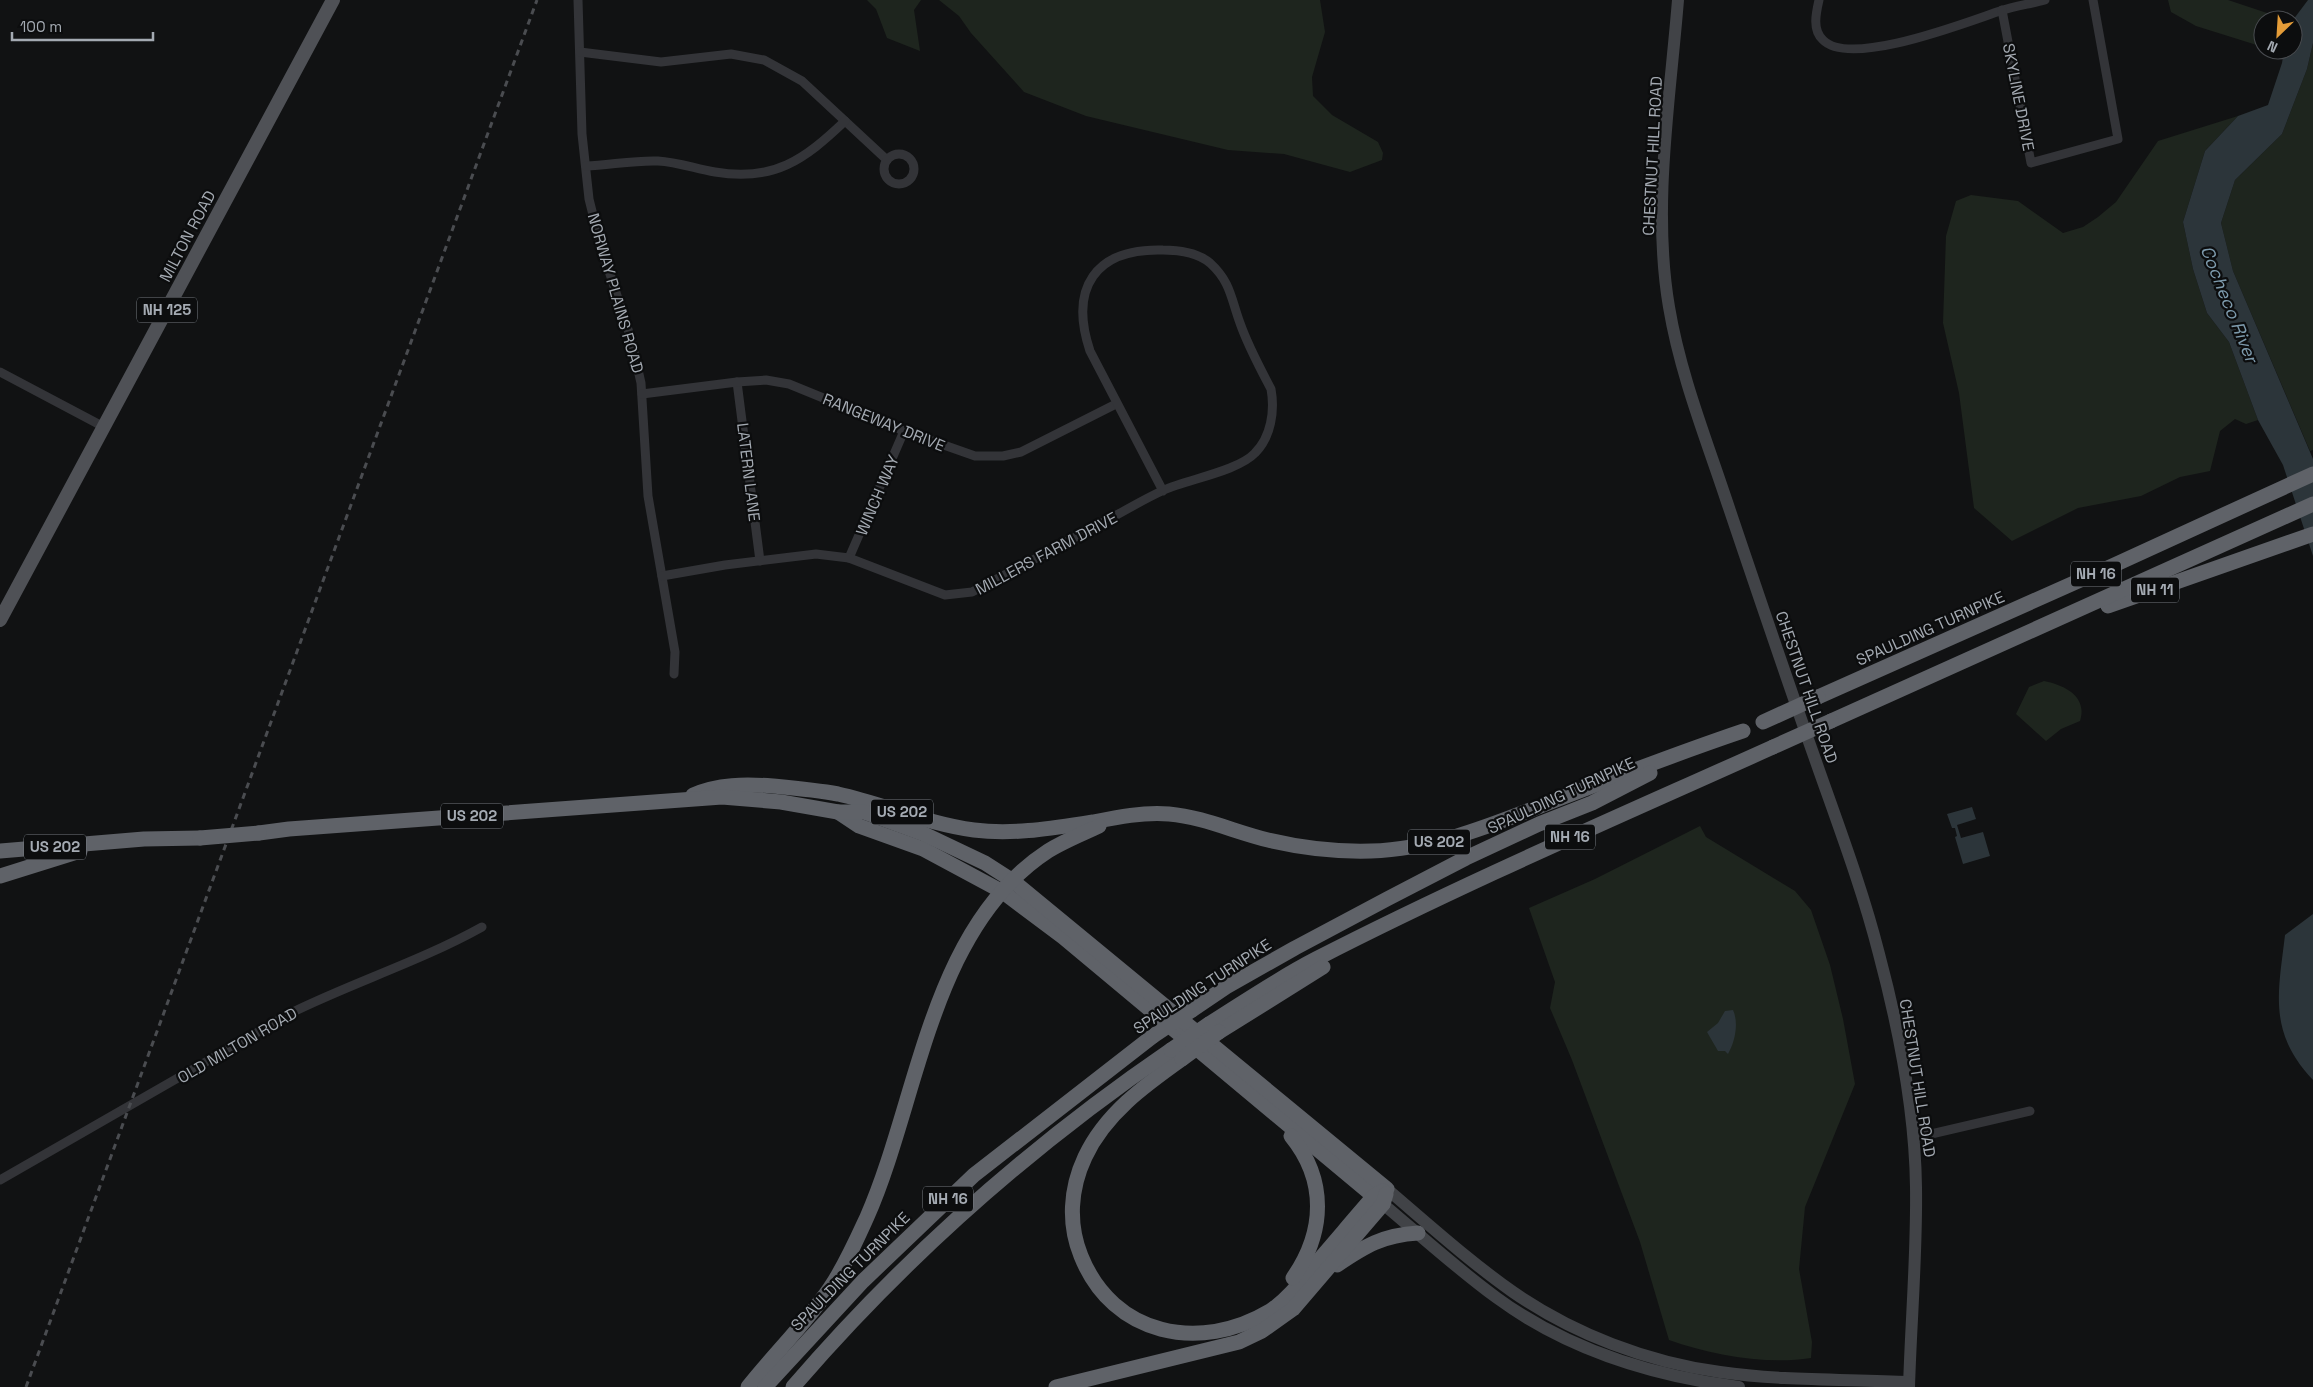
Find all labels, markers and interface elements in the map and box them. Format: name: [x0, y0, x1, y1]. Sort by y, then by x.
scale bar: [12, 10, 154, 42]
north arrow: [2253, 10, 2303, 60]
text: 100 m: [20, 17, 62, 36]
text: N: [2264, 37, 2281, 57]
street label: SKYLINE DRIVE: [1998, 41, 2039, 153]
street label: CHESTNUT HILL ROAD: [1638, 76, 1667, 236]
street label: MILTON ROAD: [155, 187, 220, 286]
street label: NORWAY PLAINS ROAD: [583, 211, 648, 376]
water label: Cocheco River: [2196, 242, 2264, 368]
road number: NH 125: [137, 298, 197, 322]
street label: RANGEWAY DRIVE: [820, 388, 948, 457]
street label: LATERN LANE: [732, 421, 765, 523]
street label: WINCH WAY: [851, 452, 904, 539]
street label: MILLERS FARM DRIVE: [972, 507, 1121, 600]
road number: NH 16: [2071, 562, 2121, 586]
road number: NH 11: [2131, 578, 2179, 602]
street label: SPAULDING TURNPIKE: [1853, 586, 2008, 671]
street label: CHESTNUT HILL ROAD: [1771, 608, 1842, 766]
street label: SPAULDING TURNPIKE: [1484, 752, 1638, 839]
road number: US 202: [871, 800, 933, 824]
road number: US 202: [441, 804, 503, 828]
road number: NH 16: [1545, 824, 1595, 850]
road number: US 202: [1408, 830, 1470, 854]
road number: US 202: [24, 834, 86, 860]
street label: SPAULDING TURNPIKE: [1129, 934, 1275, 1039]
street label: CHESTNUT HILL ROAD: [1895, 998, 1940, 1159]
street label: OLD MILTON ROAD: [174, 1003, 301, 1088]
road number: NH 16: [923, 1186, 973, 1212]
street label: SPAULDING TURNPIKE: [786, 1207, 914, 1335]

